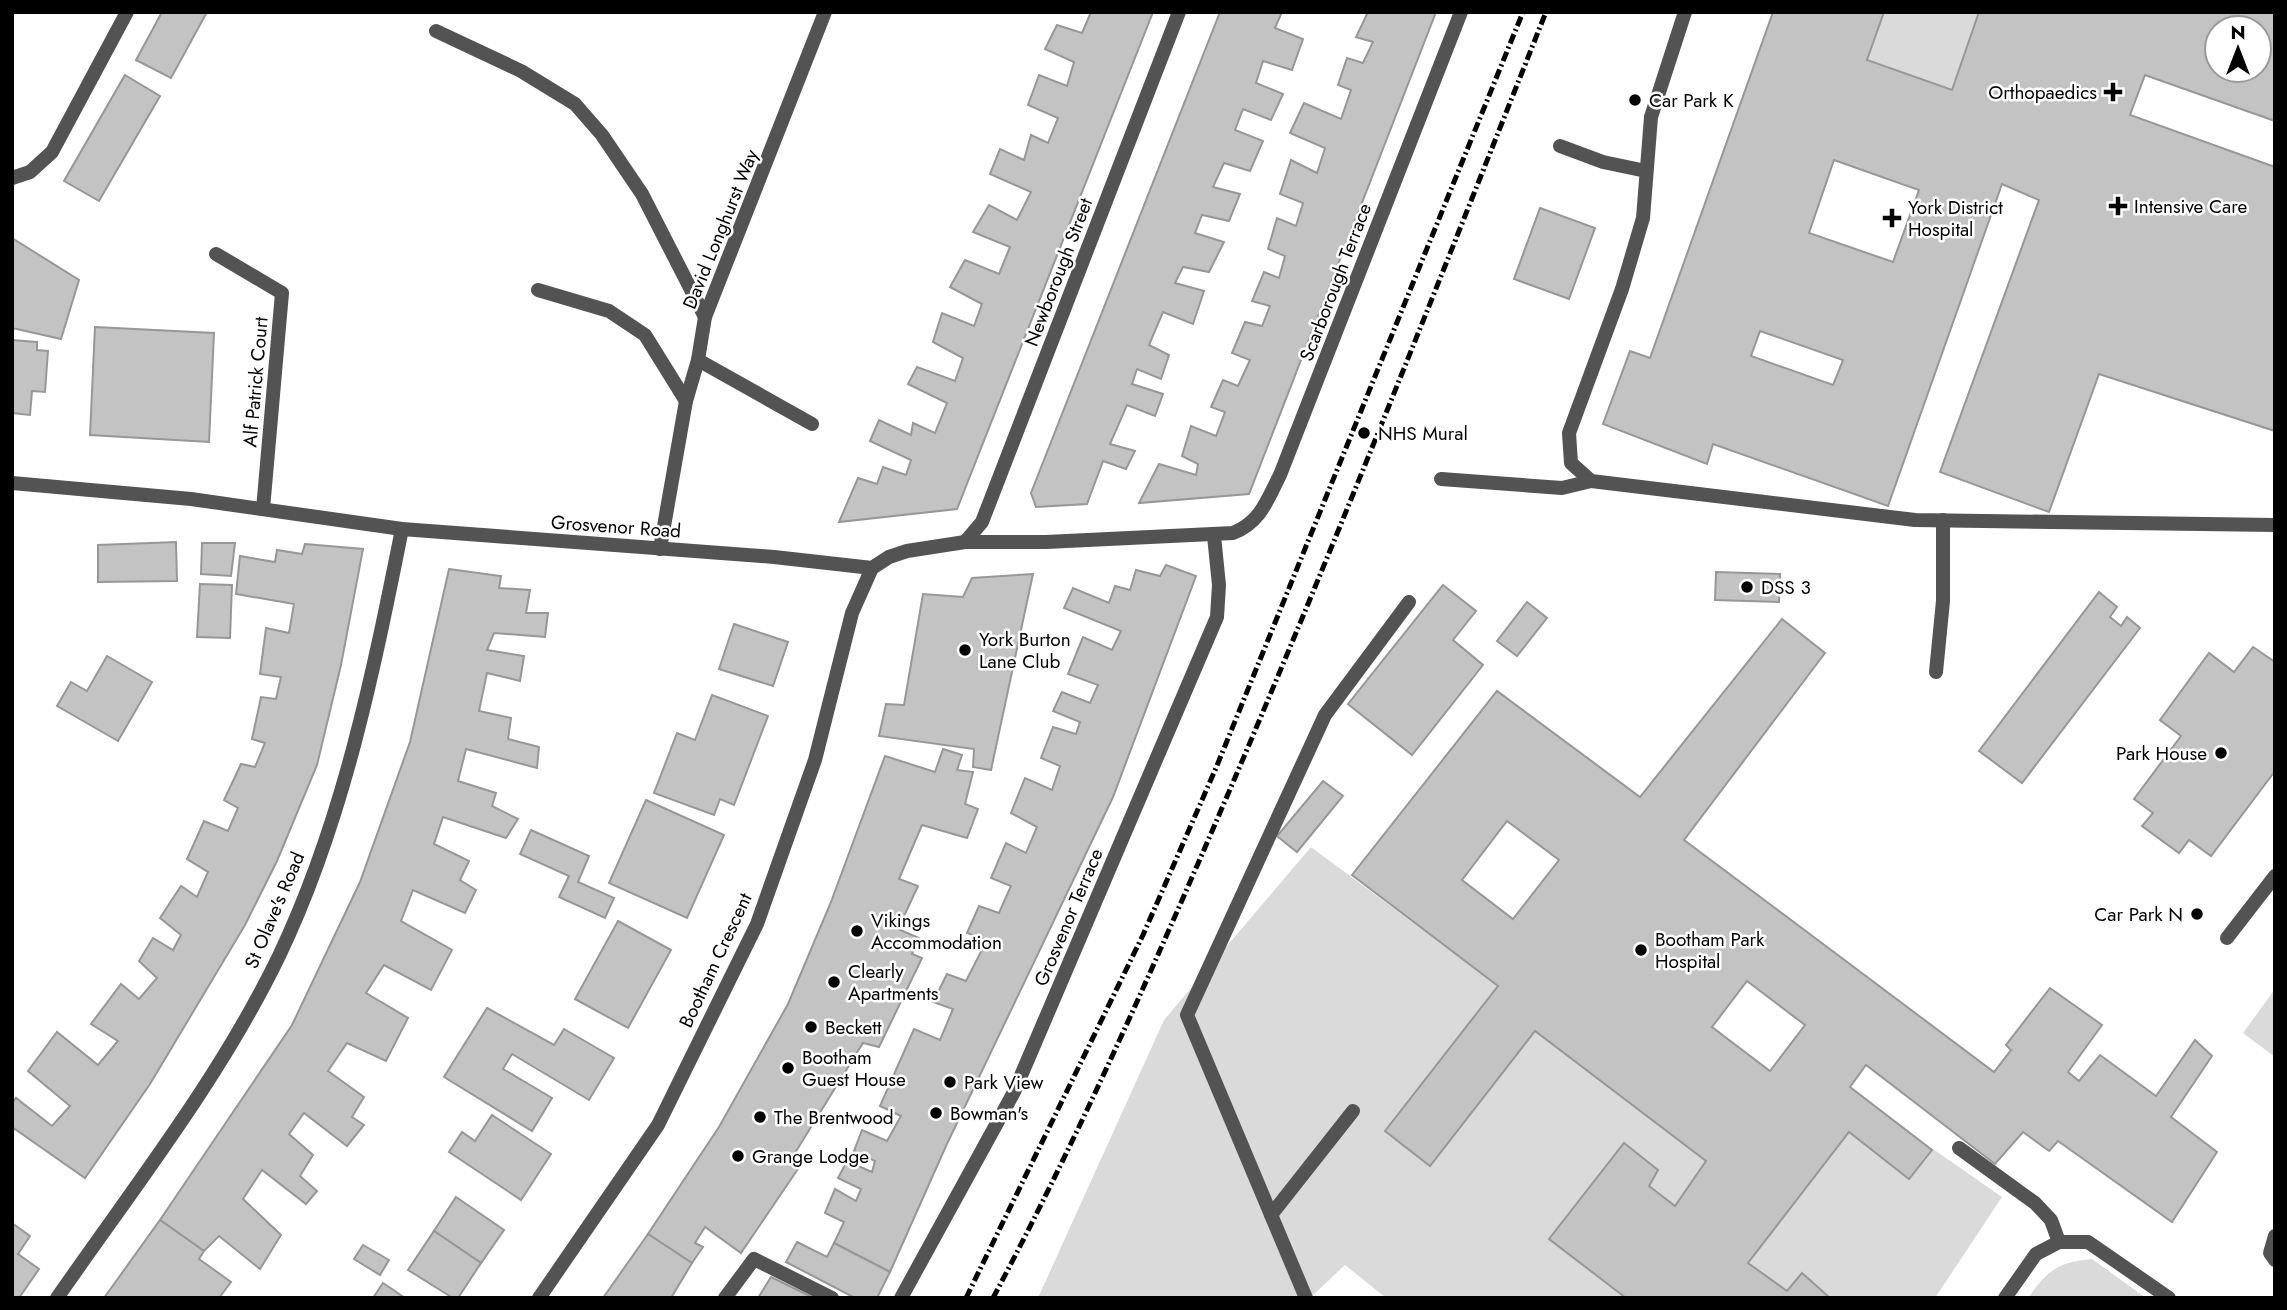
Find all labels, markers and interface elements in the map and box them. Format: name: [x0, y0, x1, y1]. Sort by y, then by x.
north arrow: [2203, 14, 2273, 84]
text: N: [2230, 19, 2246, 46]
place label: Orthopaedics: [1988, 79, 2097, 106]
marker: Orthopaedics: [2103, 82, 2123, 102]
place label: Car Park K: [1649, 87, 1734, 114]
marker: Car Park K: [1627, 92, 1643, 108]
street label: David Longhurst Way: [676, 145, 765, 313]
place label: Intensive Care: [2134, 193, 2247, 220]
street label: Newborough Street: [1018, 194, 1099, 350]
place label: York District Hospital: [1908, 194, 2003, 243]
marker: Intensive Care: [2108, 196, 2128, 216]
street label: Scarborough Terrace: [1293, 199, 1378, 365]
marker: York District Hospital: [1882, 208, 1902, 228]
street label: Alf Patrick Court: [236, 315, 275, 448]
place label: NHS Mural: [1378, 420, 1468, 447]
marker: NHS Mural: [1356, 425, 1372, 441]
street label: Grosvenor Road: [550, 508, 682, 545]
place label: DSS 3: [1761, 574, 1811, 601]
marker: DSS 3: [1739, 579, 1755, 595]
place label: York Burton Lane Club: [979, 626, 1071, 675]
marker: York Burton Lane Club: [957, 642, 973, 658]
place label: Park House: [2116, 740, 2207, 767]
marker: Park House: [2213, 745, 2229, 761]
street label: Grosvenor Terrace: [1027, 844, 1110, 990]
street label: St Olave's Road: [238, 848, 311, 973]
street label: Bootham Crescent: [672, 888, 759, 1032]
place label: Car Park N: [2094, 901, 2183, 928]
marker: Car Park N: [2189, 906, 2205, 922]
place label: Vikings Accommodation: [871, 907, 1002, 956]
marker: Vikings Accommodation: [849, 923, 865, 939]
place label: Bootham Park Hospital: [1655, 926, 1765, 975]
marker: Bootham Park Hospital: [1633, 942, 1649, 958]
place label: Clearly Apartments: [848, 958, 939, 1007]
marker: Clearly Apartments: [826, 974, 842, 990]
place label: Beckett: [825, 1014, 882, 1041]
marker: Beckett: [803, 1019, 819, 1035]
place label: Bootham Guest House: [802, 1044, 906, 1093]
marker: Bootham Guest House: [780, 1060, 796, 1076]
place label: Park View: [964, 1069, 1044, 1096]
marker: Park View: [942, 1074, 958, 1090]
place label: Bowman's: [950, 1100, 1028, 1127]
place label: The Brentwood: [774, 1104, 894, 1131]
marker: Bowman's: [928, 1105, 944, 1121]
marker: The Brentwood: [752, 1109, 768, 1125]
place label: Grange Lodge: [752, 1143, 869, 1170]
marker: Grange Lodge: [730, 1148, 746, 1164]

